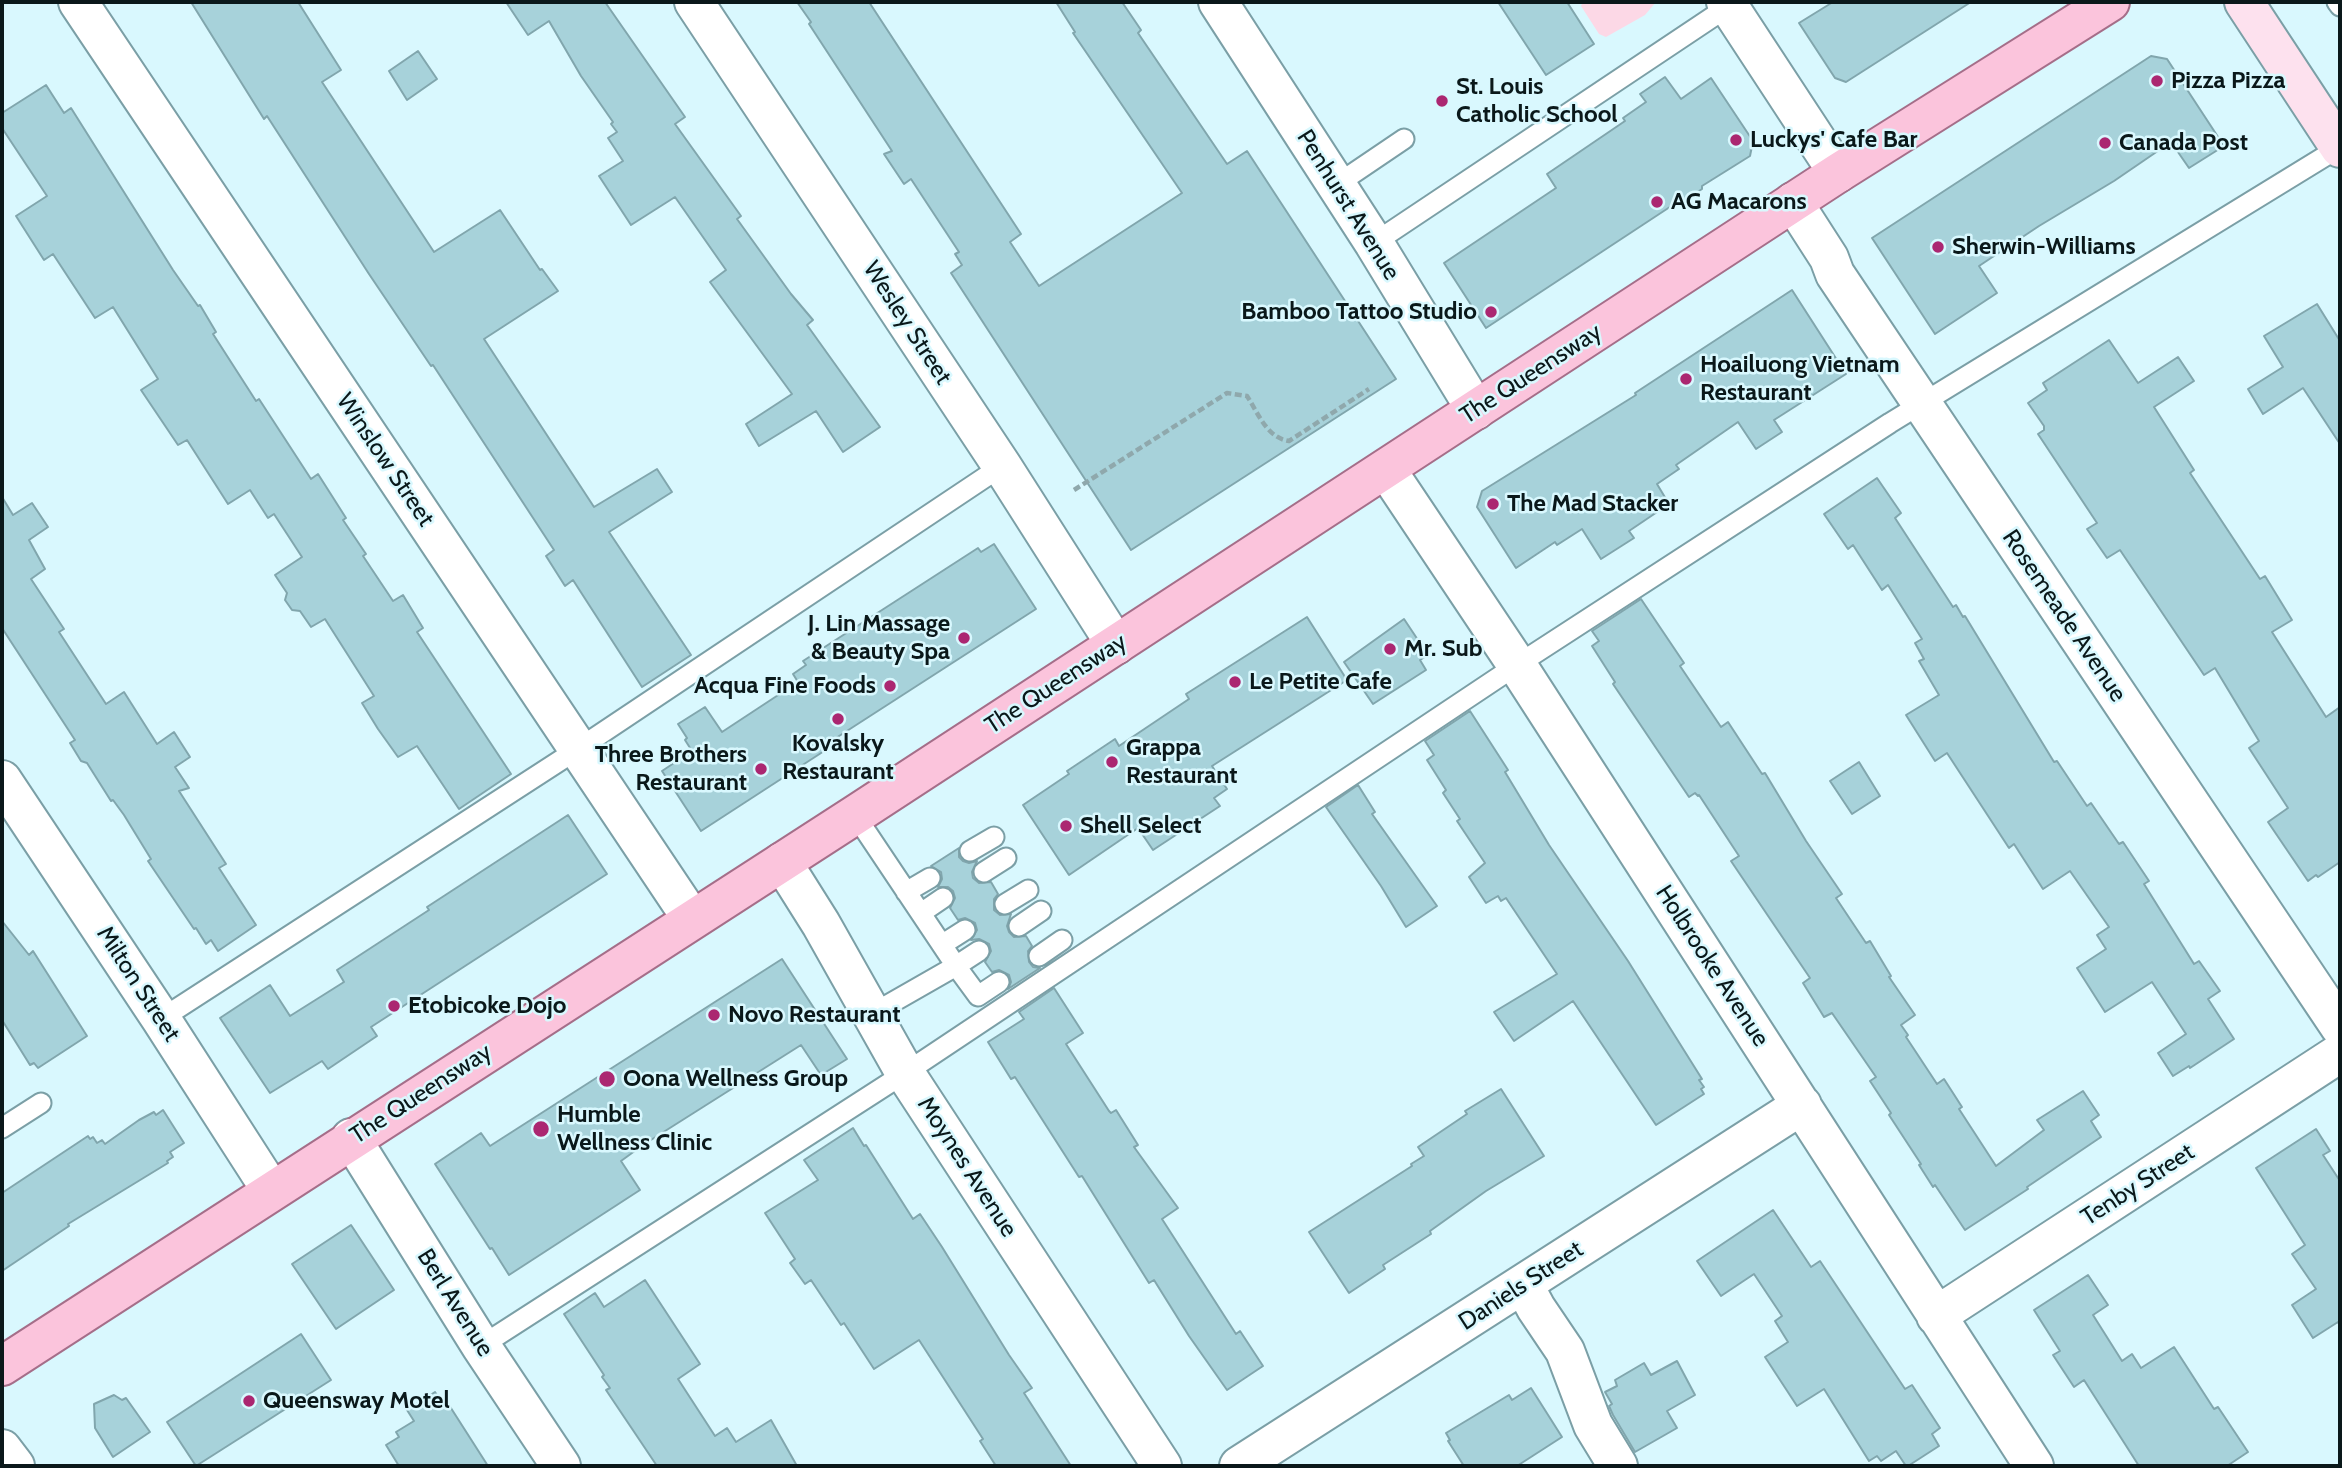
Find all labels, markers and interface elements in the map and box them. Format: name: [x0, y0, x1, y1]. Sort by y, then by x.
place label: Pizza Pizza: [2171, 67, 2285, 95]
place label: St. Louis Catholic School: [1456, 73, 1618, 129]
marker: Pizza Pizza: [2149, 73, 2165, 89]
marker: St. Louis Catholic School: [1434, 93, 1450, 109]
street label: Penhurst Avenue: [1290, 125, 1406, 285]
place label: Luckys' Cafe Bar: [1750, 126, 1918, 154]
place label: Canada Post: [2119, 129, 2248, 157]
marker: Luckys' Cafe Bar: [1728, 132, 1744, 148]
marker: Canada Post: [2097, 135, 2113, 151]
place label: AG Macarons: [1671, 188, 1807, 216]
marker: AG Macarons: [1649, 194, 1665, 210]
place label: Sherwin-Williams: [1952, 233, 2136, 261]
marker: Sherwin-Williams: [1930, 239, 1946, 255]
street label: Wesley Street: [857, 256, 957, 390]
place label: Bamboo Tattoo Studio: [1241, 298, 1477, 326]
marker: Bamboo Tattoo Studio: [1483, 304, 1499, 320]
street label: The Queensway: [1455, 318, 1607, 430]
place label: Hoailuong Vietnam Restaurant: [1700, 351, 1900, 407]
marker: Hoailuong Vietnam Restaurant: [1678, 371, 1694, 387]
street label: Winslow Street: [330, 388, 440, 532]
place label: The Mad Stacker: [1507, 490, 1678, 518]
marker: The Mad Stacker: [1485, 496, 1501, 512]
street label: Rosemeade Avenue: [1996, 524, 2132, 708]
place label: J. Lin Massage & Beauty Spa: [808, 610, 950, 666]
street label: The Queensway: [980, 628, 1132, 740]
marker: J. Lin Massage & Beauty Spa: [956, 630, 972, 646]
place label: Mr. Sub: [1404, 635, 1482, 663]
marker: Mr. Sub: [1382, 641, 1398, 657]
place label: Le Petite Cafe: [1249, 668, 1392, 696]
place label: Acqua Fine Foods: [694, 672, 876, 700]
marker: Le Petite Cafe: [1227, 674, 1243, 690]
marker: Acqua Fine Foods: [882, 678, 898, 694]
marker: Kovalsky Restaurant: [830, 711, 846, 727]
place label: Kovalsky Restaurant: [782, 730, 894, 786]
place label: Grappa Restaurant: [1126, 734, 1238, 790]
place label: Three Brothers Restaurant: [595, 741, 747, 797]
marker: Grappa Restaurant: [1104, 754, 1120, 770]
marker: Three Brothers Restaurant: [753, 761, 769, 777]
place label: Shell Select: [1080, 812, 1201, 840]
marker: Shell Select: [1058, 818, 1074, 834]
street label: Holbrooke Avenue: [1649, 880, 1775, 1052]
street label: Milton Street: [90, 921, 186, 1047]
place label: Etobicoke Dojo: [408, 992, 566, 1020]
marker: Etobicoke Dojo: [386, 998, 402, 1014]
place label: Novo Restaurant: [728, 1001, 900, 1029]
marker: Novo Restaurant: [706, 1007, 722, 1023]
street label: The Queensway: [345, 1038, 497, 1150]
place label: Oona Wellness Group: [623, 1065, 848, 1093]
marker: Oona Wellness Group: [597, 1069, 617, 1089]
street label: Moynes Avenue: [911, 1091, 1023, 1243]
place label: Humble Wellness Clinic: [557, 1101, 712, 1157]
marker: Humble Wellness Clinic: [531, 1119, 551, 1139]
street label: Tenby Street: [2076, 1138, 2200, 1232]
street label: Daniels Street: [1454, 1235, 1588, 1337]
street label: Berl Avenue: [411, 1244, 499, 1362]
place label: Queensway Motel: [263, 1387, 450, 1415]
marker: Queensway Motel: [241, 1393, 257, 1409]

